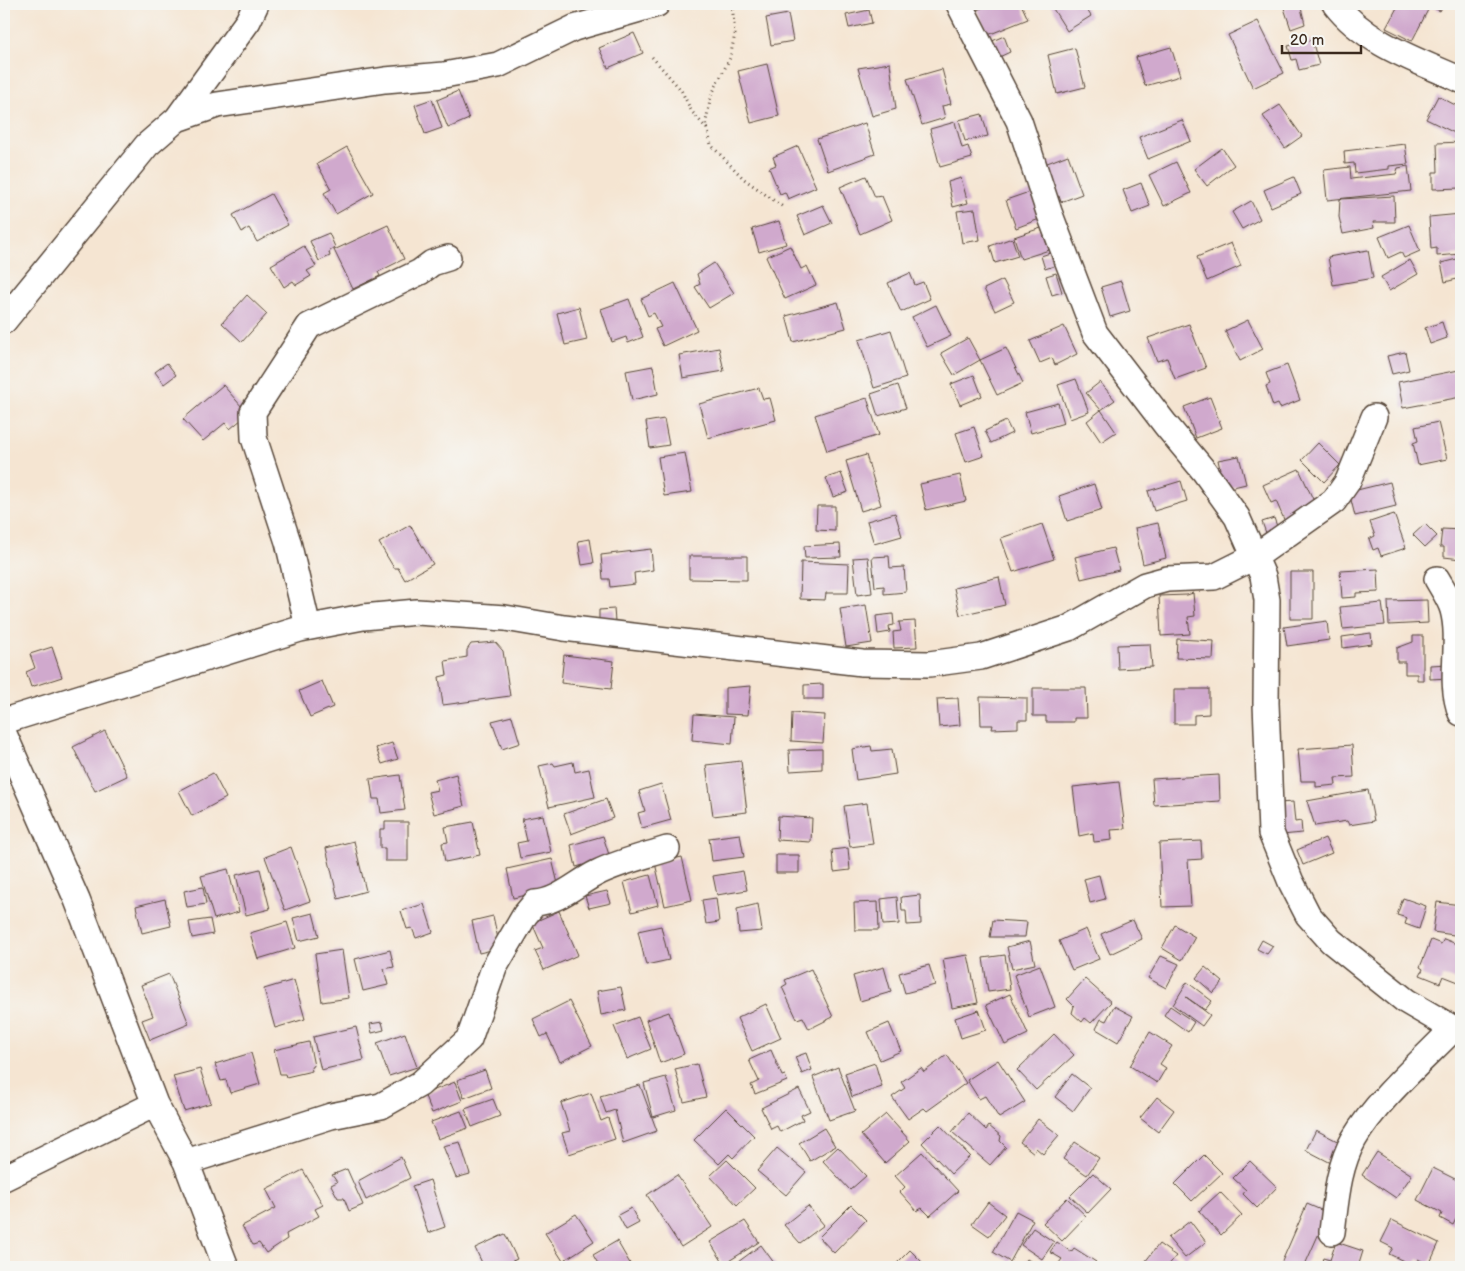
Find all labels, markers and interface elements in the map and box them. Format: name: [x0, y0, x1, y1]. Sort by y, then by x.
scale bar: [1282, 22, 1361, 54]
text: 20 m: [1290, 31, 1324, 50]

